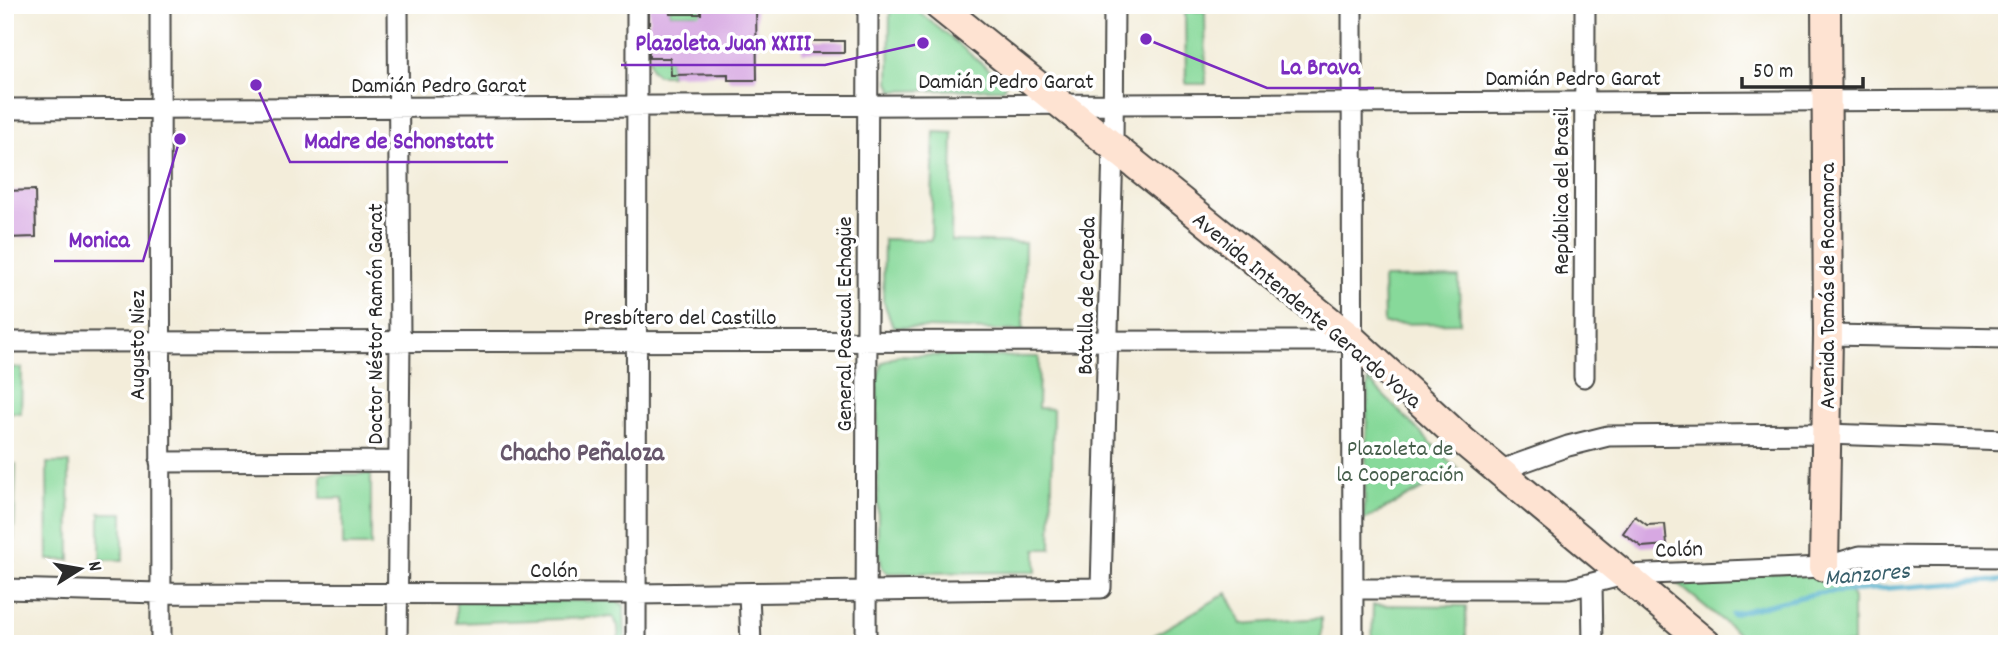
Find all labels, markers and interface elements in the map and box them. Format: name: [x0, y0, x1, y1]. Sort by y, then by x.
callout: Plazoleta Juan XXIII: [621, 20, 825, 65]
text: Plazoleta Juan XXIII: [635, 28, 811, 62]
callout: La Brava: [1267, 43, 1374, 88]
scale bar: [1742, 46, 1863, 90]
text: La Brava: [1280, 52, 1360, 86]
text: 50 m: [1753, 58, 1793, 88]
street label: Damián Pedro Garat: [1485, 64, 1661, 97]
street label: Damián Pedro Garat: [918, 67, 1094, 100]
street label: Damián Pedro Garat: [351, 71, 527, 104]
street label: República del Brasil: [1547, 106, 1580, 275]
callout: Madre de Schonstatt: [290, 117, 508, 162]
text: Madre de Schonstatt: [304, 126, 494, 160]
street label: Avenida Tomás de Rocamora: [1813, 162, 1846, 409]
street label: Doctor Néstor Ramón Garat: [361, 203, 394, 445]
street label: Avenida Intendente Gerardo Yoya: [1184, 206, 1429, 419]
callout: Monica: [54, 216, 143, 261]
street label: General Pascual Echagüe: [830, 216, 863, 432]
street label: Batalla de Cepeda: [1071, 216, 1106, 375]
text: Monica: [68, 225, 130, 259]
street label: Augusto Niez: [123, 289, 156, 400]
street label: Presbítero del Castillo: [584, 303, 776, 336]
park label: Plazoleta de la Cooperación: [1336, 434, 1464, 493]
district label: Chacho Peñaloza: [500, 436, 665, 473]
north arrow: [46, 534, 116, 604]
street label: Colón: [1655, 534, 1704, 569]
water label: Manzores: [1823, 555, 1912, 597]
street label: Colón: [530, 556, 578, 589]
text: N: [79, 559, 107, 574]

